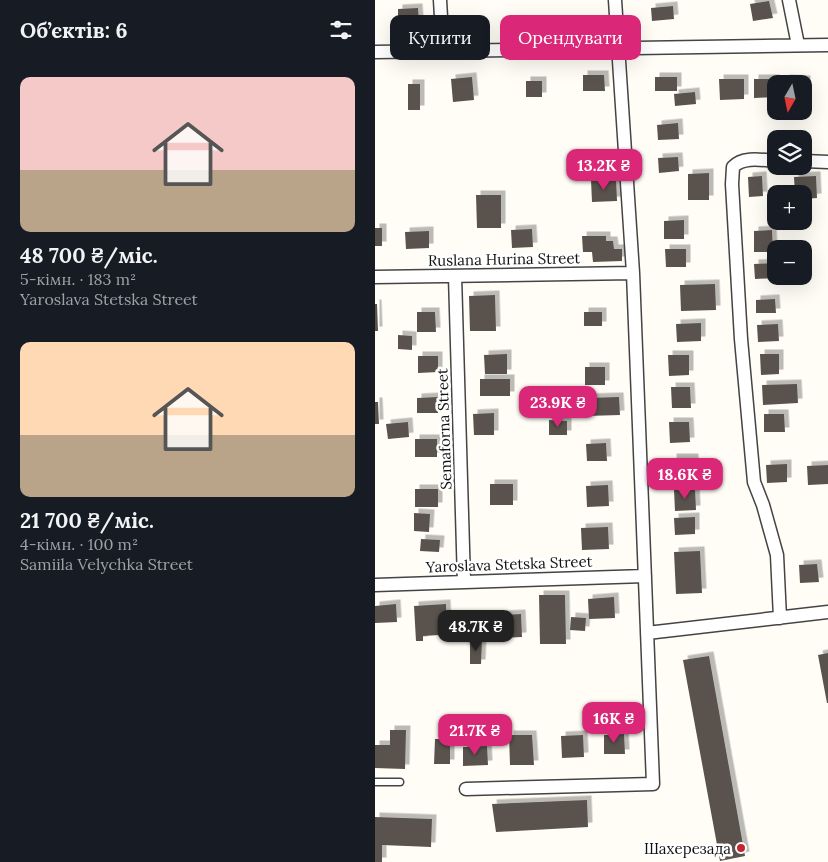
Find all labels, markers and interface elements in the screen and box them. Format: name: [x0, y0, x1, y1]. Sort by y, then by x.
chip: Купити: [390, 15, 490, 60]
chip: Орендувати: [500, 15, 641, 60]
icon: filters: [327, 16, 355, 44]
text: Об’єктів: 6: [20, 17, 128, 44]
north arrow: [767, 75, 813, 120]
map controls: [767, 75, 812, 285]
icon: home: [143, 109, 233, 199]
button: layers: [767, 130, 812, 175]
pin: 13.2K ₴: [558, 148, 650, 191]
text: 13.2K ₴: [577, 155, 631, 175]
button: +: [767, 185, 812, 230]
button: −: [767, 240, 812, 285]
text: 48 700 ₴/міс.: [20, 242, 158, 269]
street label: Ruslana Hurina Street: [428, 248, 581, 270]
text: 5-кімн. · 183 m²: [20, 269, 136, 289]
text: Yaroslava Stetska Street: [20, 289, 198, 309]
street label: Semaforna Street: [432, 368, 456, 490]
icon: home: [143, 374, 233, 464]
pin: 23.9K ₴: [512, 386, 604, 428]
text: 23.9K ₴: [530, 392, 586, 412]
pin: 18.6K ₴: [639, 458, 731, 500]
text: 18.6K ₴: [658, 464, 712, 484]
text: 21 700 ₴/міс.: [20, 507, 154, 534]
text: 4-кімн. · 100 m²: [20, 534, 138, 554]
street label: Yaroslava Stetska Street: [424, 552, 593, 576]
text: Samiila Velychka Street: [20, 554, 193, 574]
pin: 48.7K ₴: [430, 610, 522, 652]
text: 48.7K ₴: [449, 616, 503, 636]
pin: 16K ₴: [579, 702, 649, 744]
text: 16K ₴: [593, 708, 635, 728]
pin: 21.7K ₴: [429, 714, 521, 756]
text: 21.7K ₴: [449, 720, 501, 740]
place label: Шахерезада: [644, 839, 731, 858]
marker: Шахерезада: [735, 842, 747, 854]

